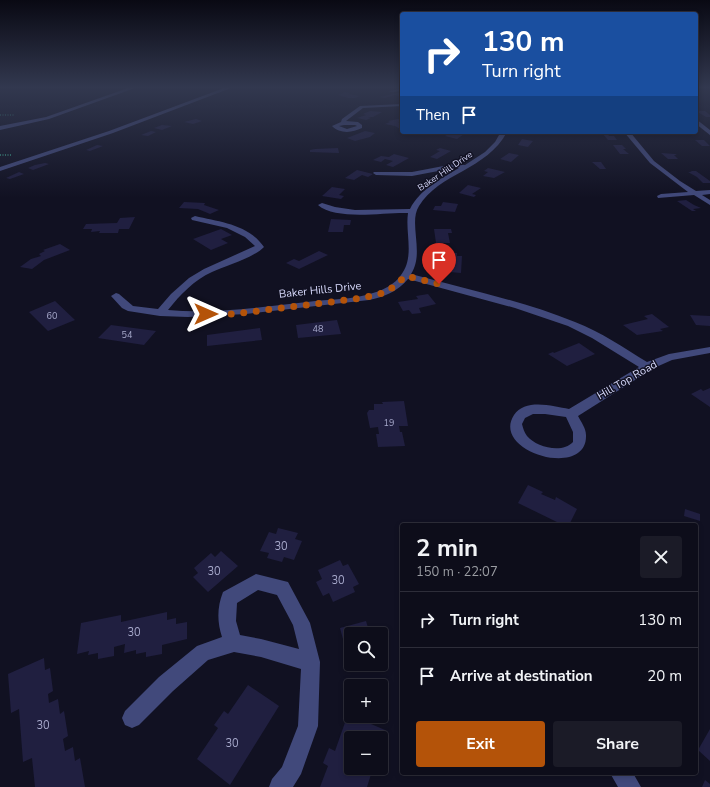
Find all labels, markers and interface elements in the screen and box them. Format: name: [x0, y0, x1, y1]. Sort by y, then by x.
text: 130 m: [482, 23, 565, 61]
icon: right: [416, 28, 468, 80]
text: Turn right: [482, 59, 561, 83]
icon: arrive: [458, 104, 480, 126]
text: Then: [416, 105, 450, 125]
street label: Baker Hill Drive: [415, 148, 475, 194]
pin: [422, 243, 456, 284]
icon: arrive: [428, 249, 450, 271]
street label: Baker Hills Drive: [278, 278, 362, 302]
position arrow: [185, 293, 227, 335]
house number: 60: [47, 310, 57, 322]
house number: 48: [313, 323, 323, 335]
house number: 54: [122, 329, 133, 341]
street label: Hill Top Road: [594, 357, 660, 403]
house number: 19: [384, 417, 394, 429]
text: 2 min: [416, 532, 478, 564]
button: close: [640, 536, 682, 578]
house number: 30: [274, 539, 288, 554]
text: 150 m · 22:07: [416, 563, 498, 581]
house number: 30: [207, 564, 221, 579]
house number: 30: [331, 573, 345, 588]
icon: right: [416, 609, 438, 631]
text: Turn right: [450, 610, 519, 630]
text: 130 m: [638, 610, 682, 630]
house number: 30: [127, 625, 141, 640]
map controls: [344, 627, 388, 775]
button: search: [344, 627, 388, 671]
icon: arrive: [416, 665, 438, 687]
text: Arrive at destination: [450, 666, 593, 686]
text: 20 m: [647, 666, 682, 686]
button: +: [344, 679, 388, 723]
house number: 30: [36, 718, 50, 733]
button: Exit: [416, 721, 545, 767]
button: Share: [553, 721, 682, 767]
button: −: [344, 731, 388, 775]
house number: 30: [225, 736, 239, 751]

